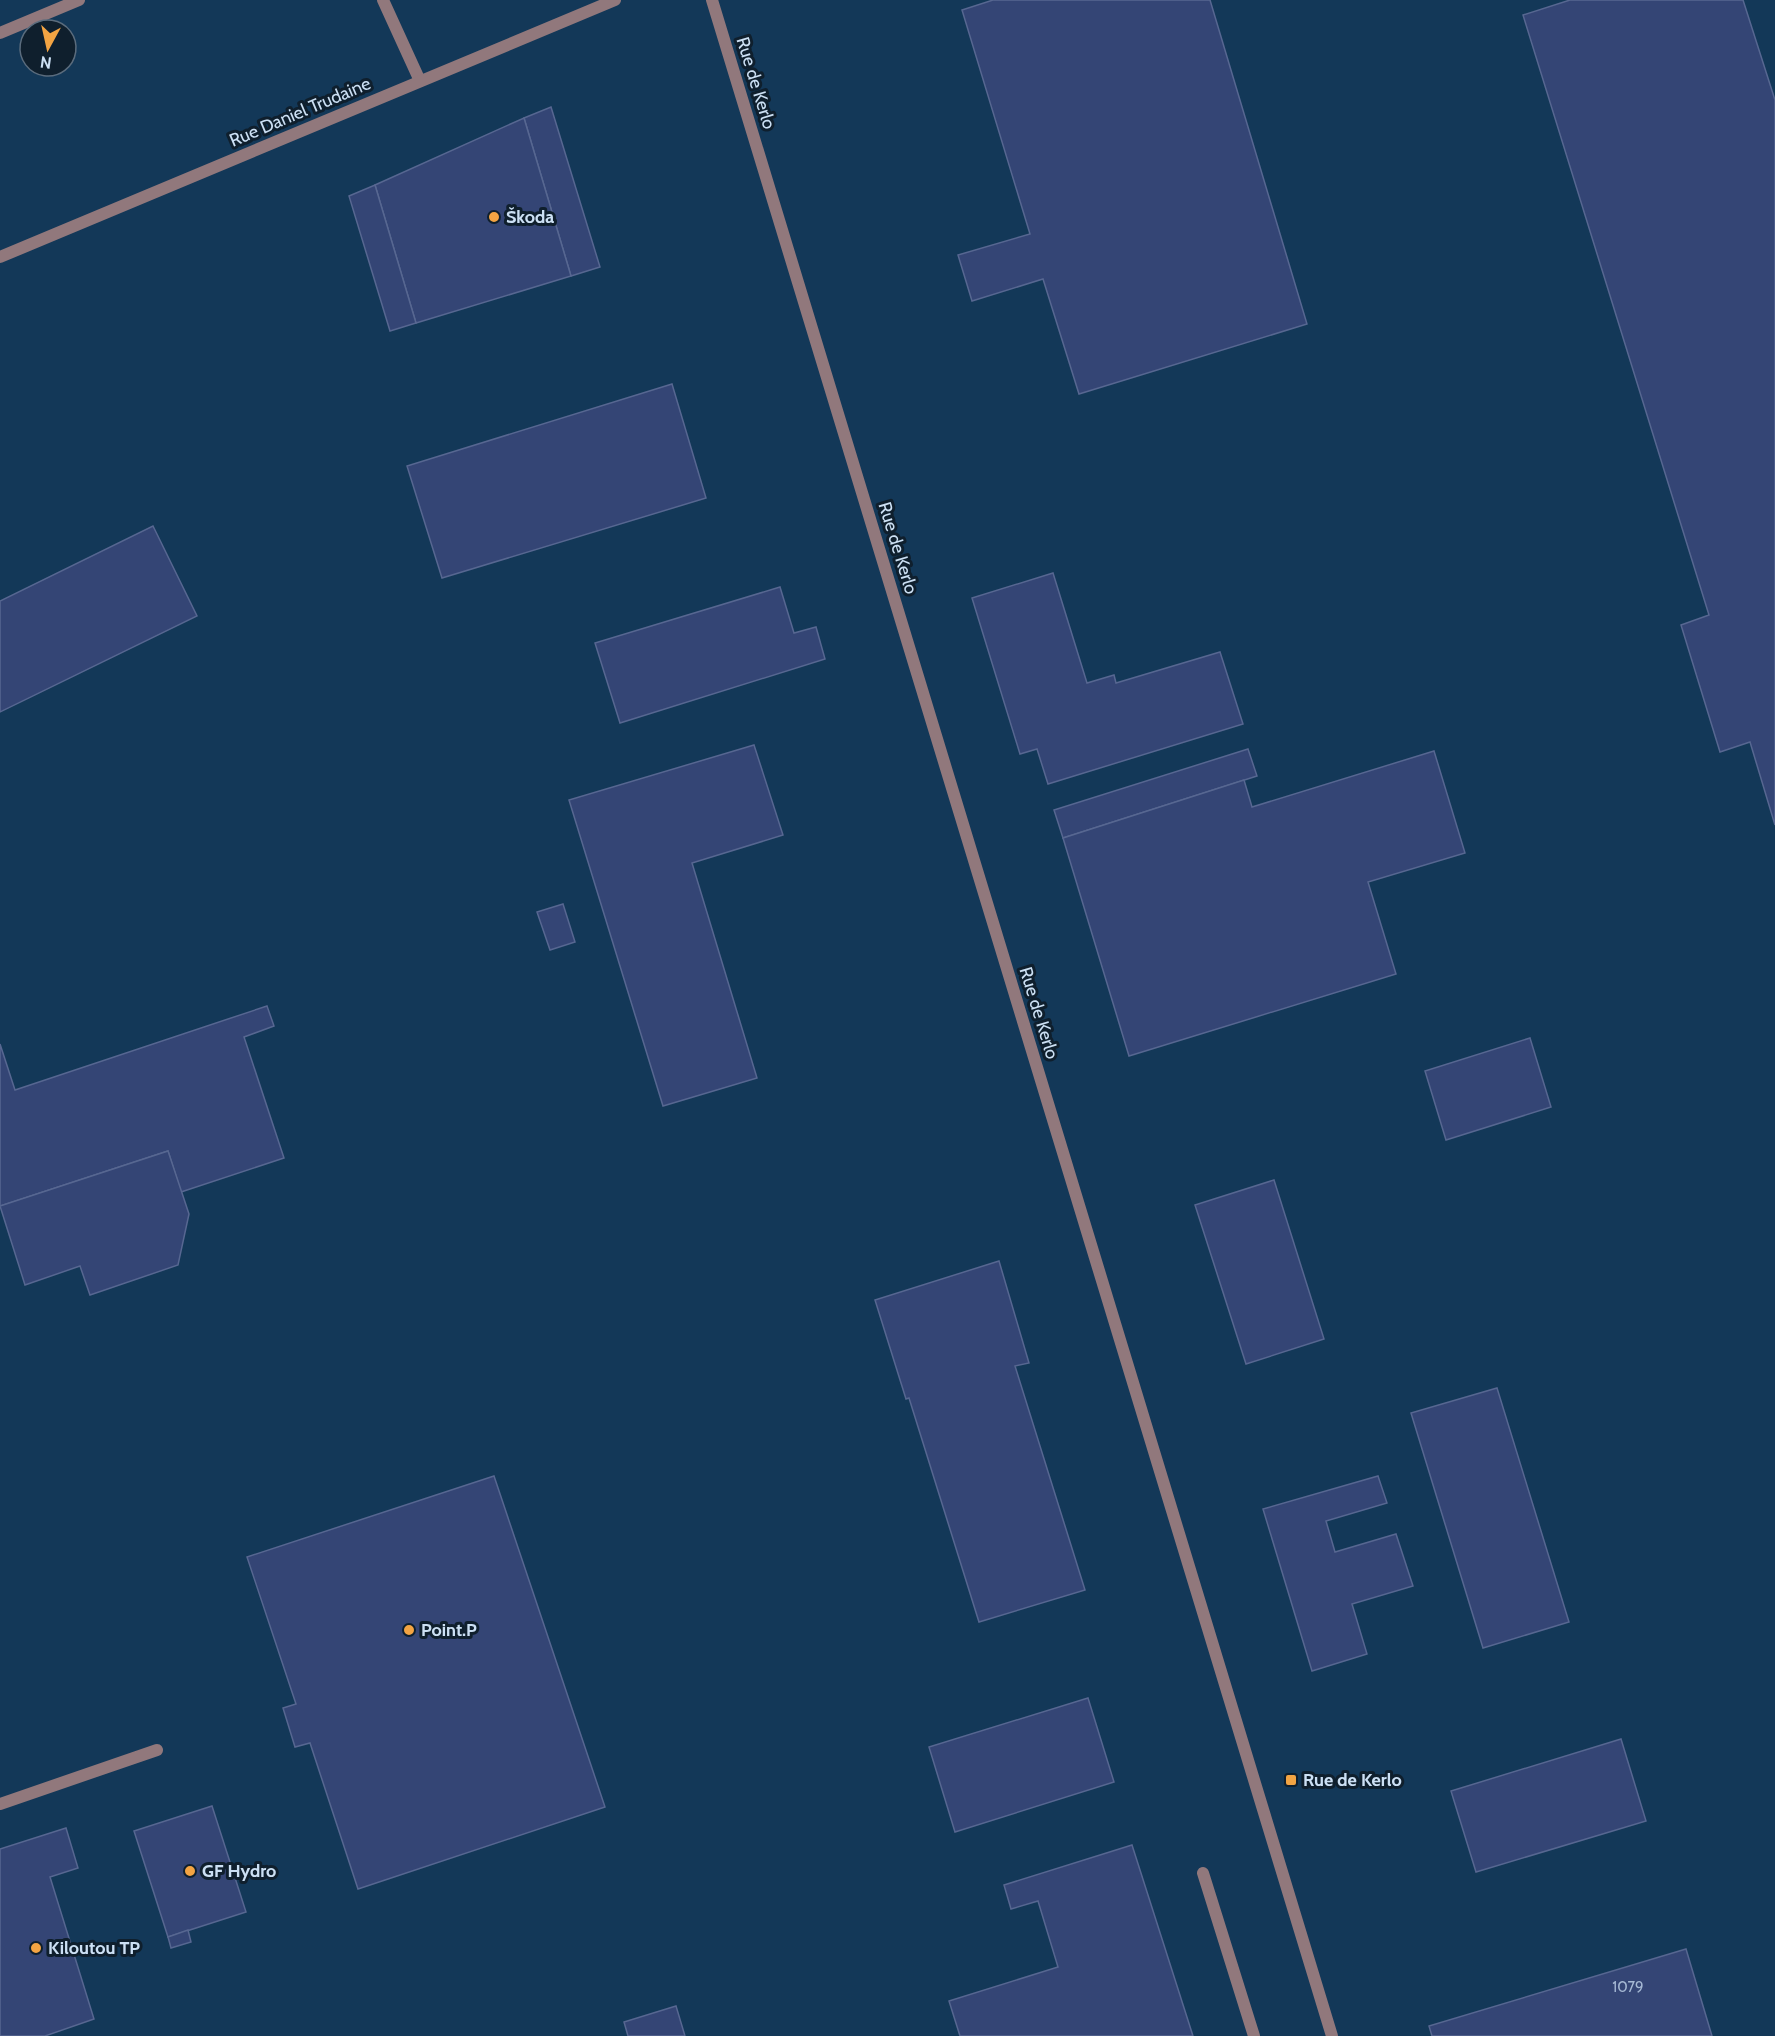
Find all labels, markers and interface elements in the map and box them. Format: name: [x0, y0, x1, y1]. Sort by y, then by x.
north arrow: [18, 18, 78, 78]
street label: Rue de Kerlo: [732, 34, 780, 132]
text: N: [39, 52, 53, 73]
street label: Rue Daniel Trudaine: [226, 72, 374, 152]
place label: Škoda: [506, 206, 554, 228]
marker: Škoda: [487, 210, 501, 224]
street label: Rue de Kerlo: [874, 499, 922, 597]
street label: Rue de Kerlo: [1015, 964, 1063, 1062]
place label: Point.P: [421, 1619, 477, 1641]
marker: Point.P: [402, 1623, 416, 1637]
place label: Rue de Kerlo: [1303, 1769, 1402, 1791]
marker: Rue de Kerlo: [1284, 1773, 1298, 1787]
place label: GF Hydro: [202, 1860, 276, 1882]
marker: GF Hydro: [183, 1864, 197, 1878]
place label: Kiloutou TP: [48, 1937, 140, 1959]
marker: Kiloutou TP: [29, 1941, 43, 1955]
house number: 1079: [1612, 1978, 1644, 1996]

